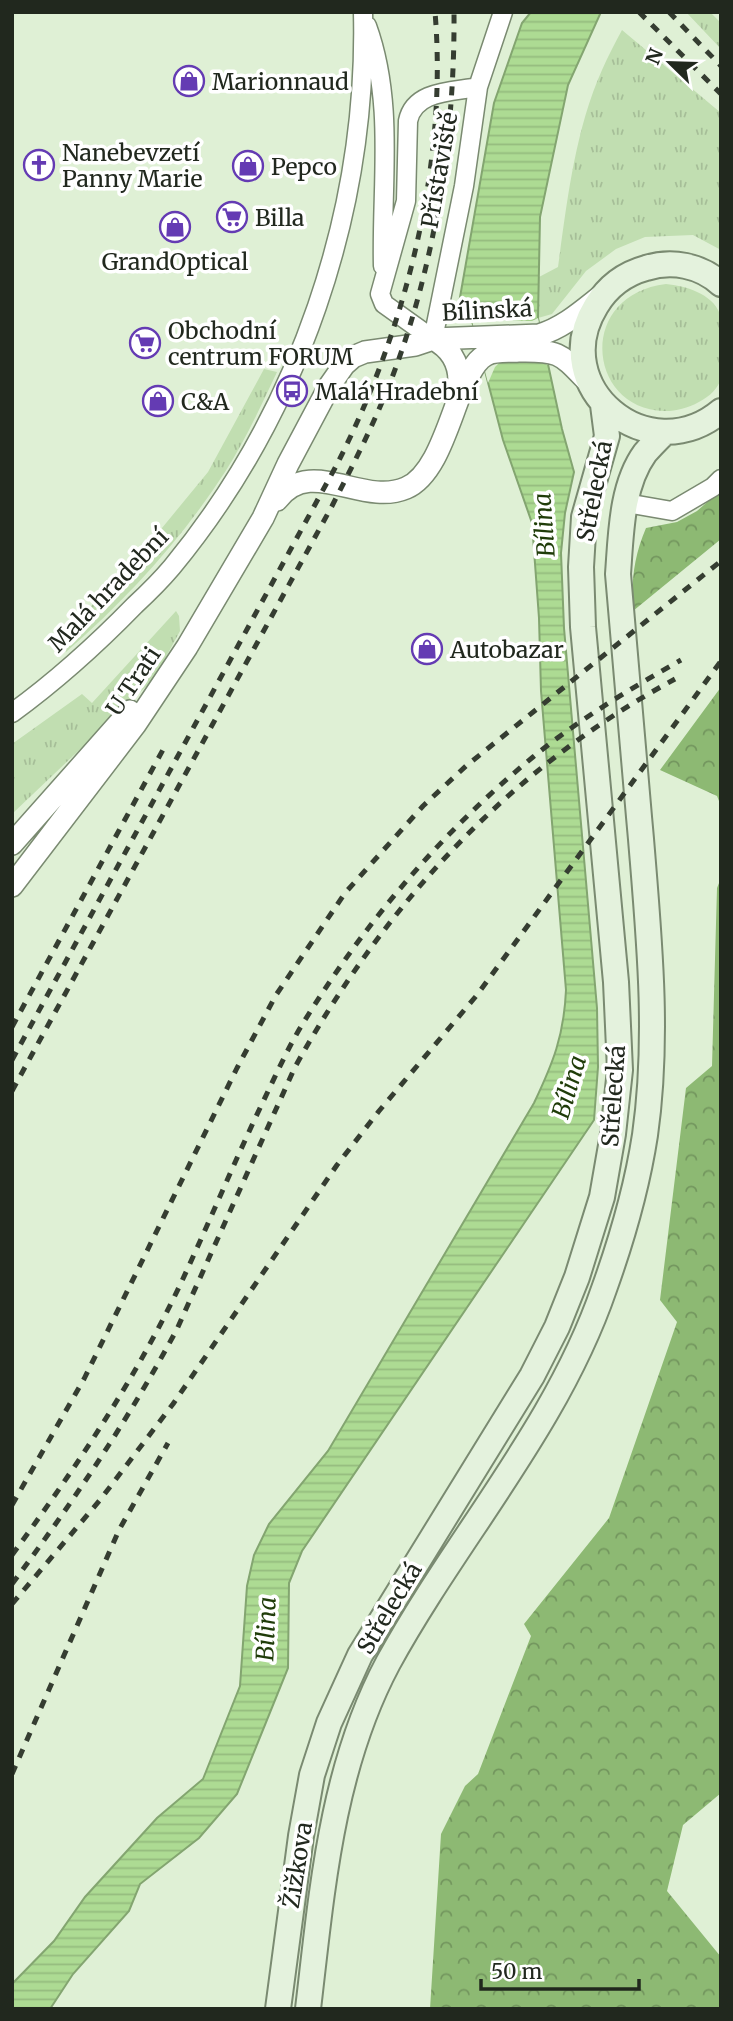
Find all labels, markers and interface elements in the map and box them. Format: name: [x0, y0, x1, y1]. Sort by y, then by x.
north arrow: [635, 28, 705, 98]
text: N: [640, 45, 668, 68]
shop icon: Marionnaud: [172, 64, 206, 98]
place label: Marionnaud: [212, 67, 349, 96]
street label: Přístaviště: [415, 110, 463, 230]
place label: Nanebevzetí Panny Marie: [62, 138, 202, 193]
church icon: Nanebevzetí Panny Marie: [22, 148, 56, 182]
shop icon: Pepco: [231, 149, 265, 183]
place label: Pepco: [271, 152, 337, 181]
supermarket icon: Billa: [215, 200, 249, 234]
place label: Billa: [255, 203, 304, 232]
shop icon: GrandOptical: [158, 210, 192, 244]
place label: GrandOptical: [102, 247, 248, 276]
street label: Bílinská: [441, 293, 533, 327]
place label: Obchodní centrum FORUM: [168, 316, 354, 371]
supermarket icon: Obchodní centrum FORUM: [128, 326, 162, 360]
bus stop icon: Malá Hradební: [275, 374, 309, 408]
place label: Malá Hradební: [315, 377, 479, 406]
shop icon: C&A: [141, 384, 175, 418]
place label: C&A: [181, 387, 230, 416]
street label: Střelecká: [570, 438, 618, 544]
water label: Bílina: [526, 492, 562, 558]
street label: Malá hradební: [42, 522, 174, 658]
shop icon: Autobazar: [410, 632, 444, 666]
place label: Autobazar: [449, 635, 564, 664]
street label: U Trati: [99, 641, 167, 721]
street label: Střelecká: [595, 1044, 631, 1148]
water label: Bílina: [545, 1052, 593, 1122]
street label: Střelecká: [350, 1557, 428, 1659]
water label: Bílina: [249, 1596, 283, 1662]
street label: Žižkova: [276, 1820, 318, 1910]
scale bar: [481, 1948, 638, 1992]
text: 50 m: [491, 1958, 542, 1985]

